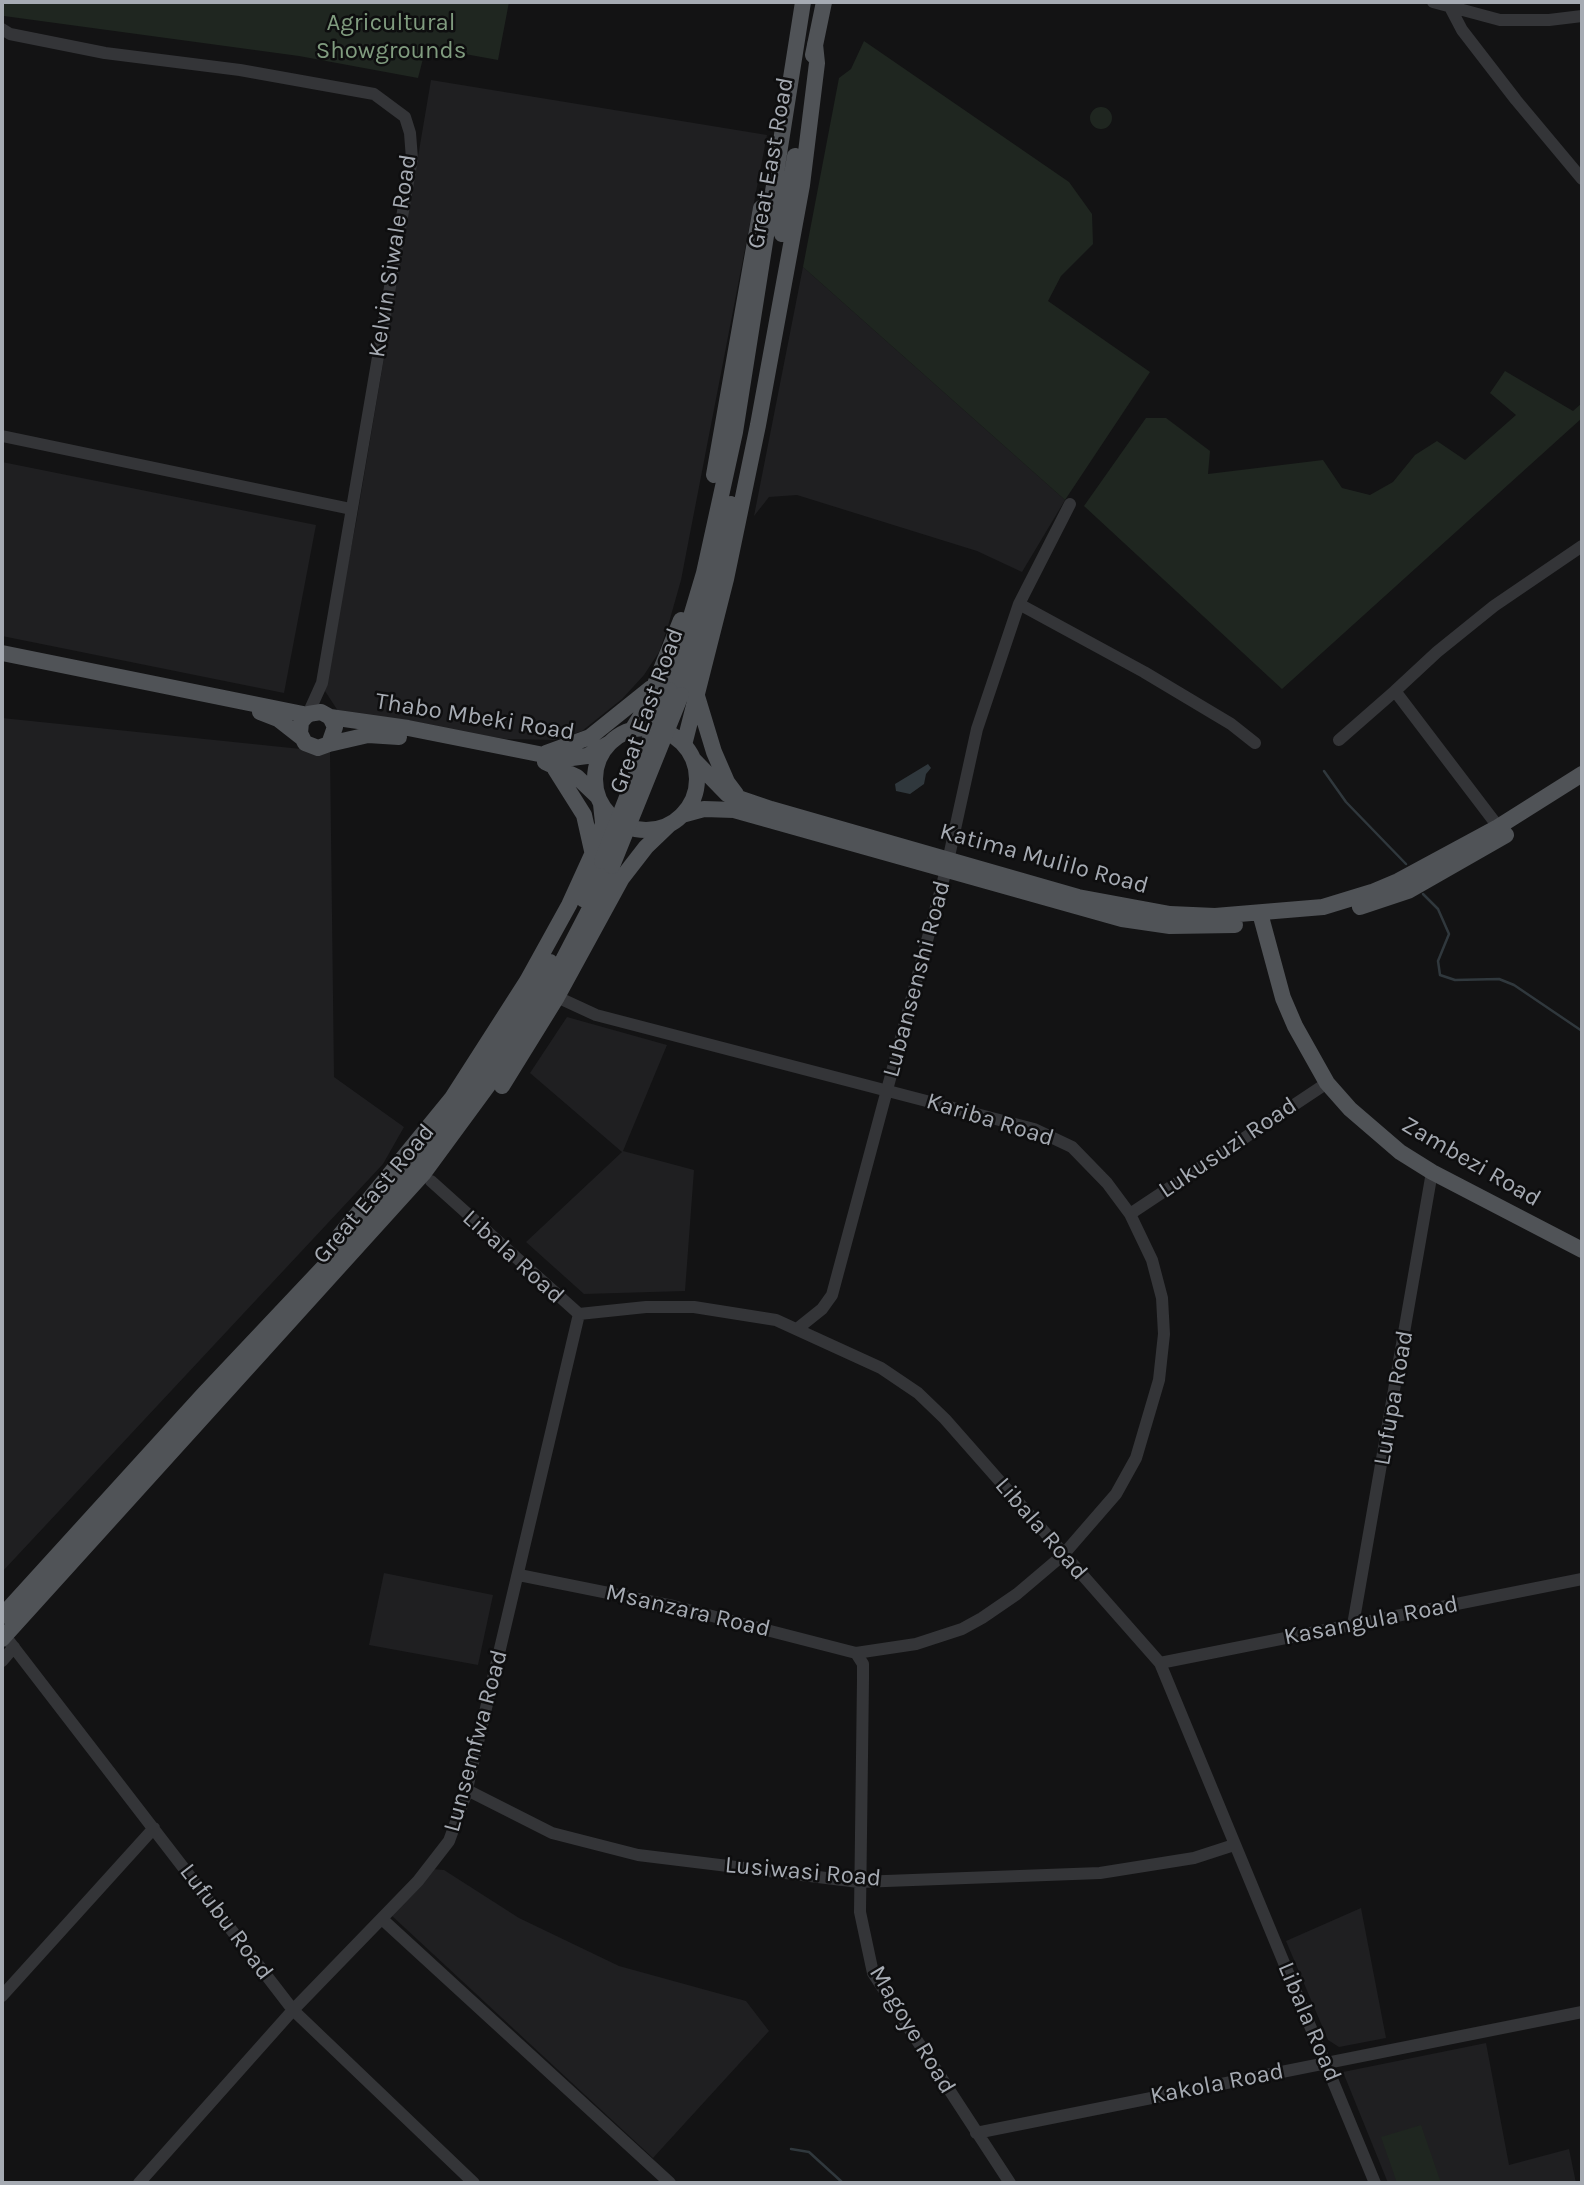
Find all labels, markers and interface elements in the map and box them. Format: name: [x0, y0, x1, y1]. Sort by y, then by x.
park label: Agricultural Showgrounds: [316, 9, 466, 65]
street label: Great East Road: [742, 75, 800, 251]
street label: Kelvin Siwale Road: [363, 152, 423, 360]
street label: Great East Road: [604, 624, 690, 798]
street label: Thabo Mbeki Road: [373, 687, 577, 747]
street label: Katima Mulilo Road: [937, 817, 1151, 901]
street label: Lubansenshi Road: [877, 878, 957, 1080]
street label: Kariba Road: [923, 1087, 1057, 1153]
street label: Lukusuzi Road: [1153, 1091, 1303, 1205]
street label: Zambezi Road: [1396, 1111, 1546, 1213]
street label: Great East Road: [307, 1118, 441, 1270]
street label: Libala Road: [456, 1204, 570, 1310]
street label: Lufupa Road: [1368, 1328, 1420, 1468]
street label: Libala Road: [989, 1472, 1093, 1586]
street label: Msanzara Road: [603, 1578, 773, 1644]
street label: Kasangula Road: [1281, 1590, 1461, 1652]
street label: Lunsemfwa Road: [438, 1647, 514, 1835]
street label: Lusiwasi Road: [724, 1851, 882, 1893]
street label: Lufubu Road: [173, 1858, 279, 1986]
street label: Libala Road: [1271, 1958, 1347, 2086]
street label: Magoye Road: [862, 1961, 962, 2099]
street label: Kakola Road: [1148, 2057, 1286, 2111]

